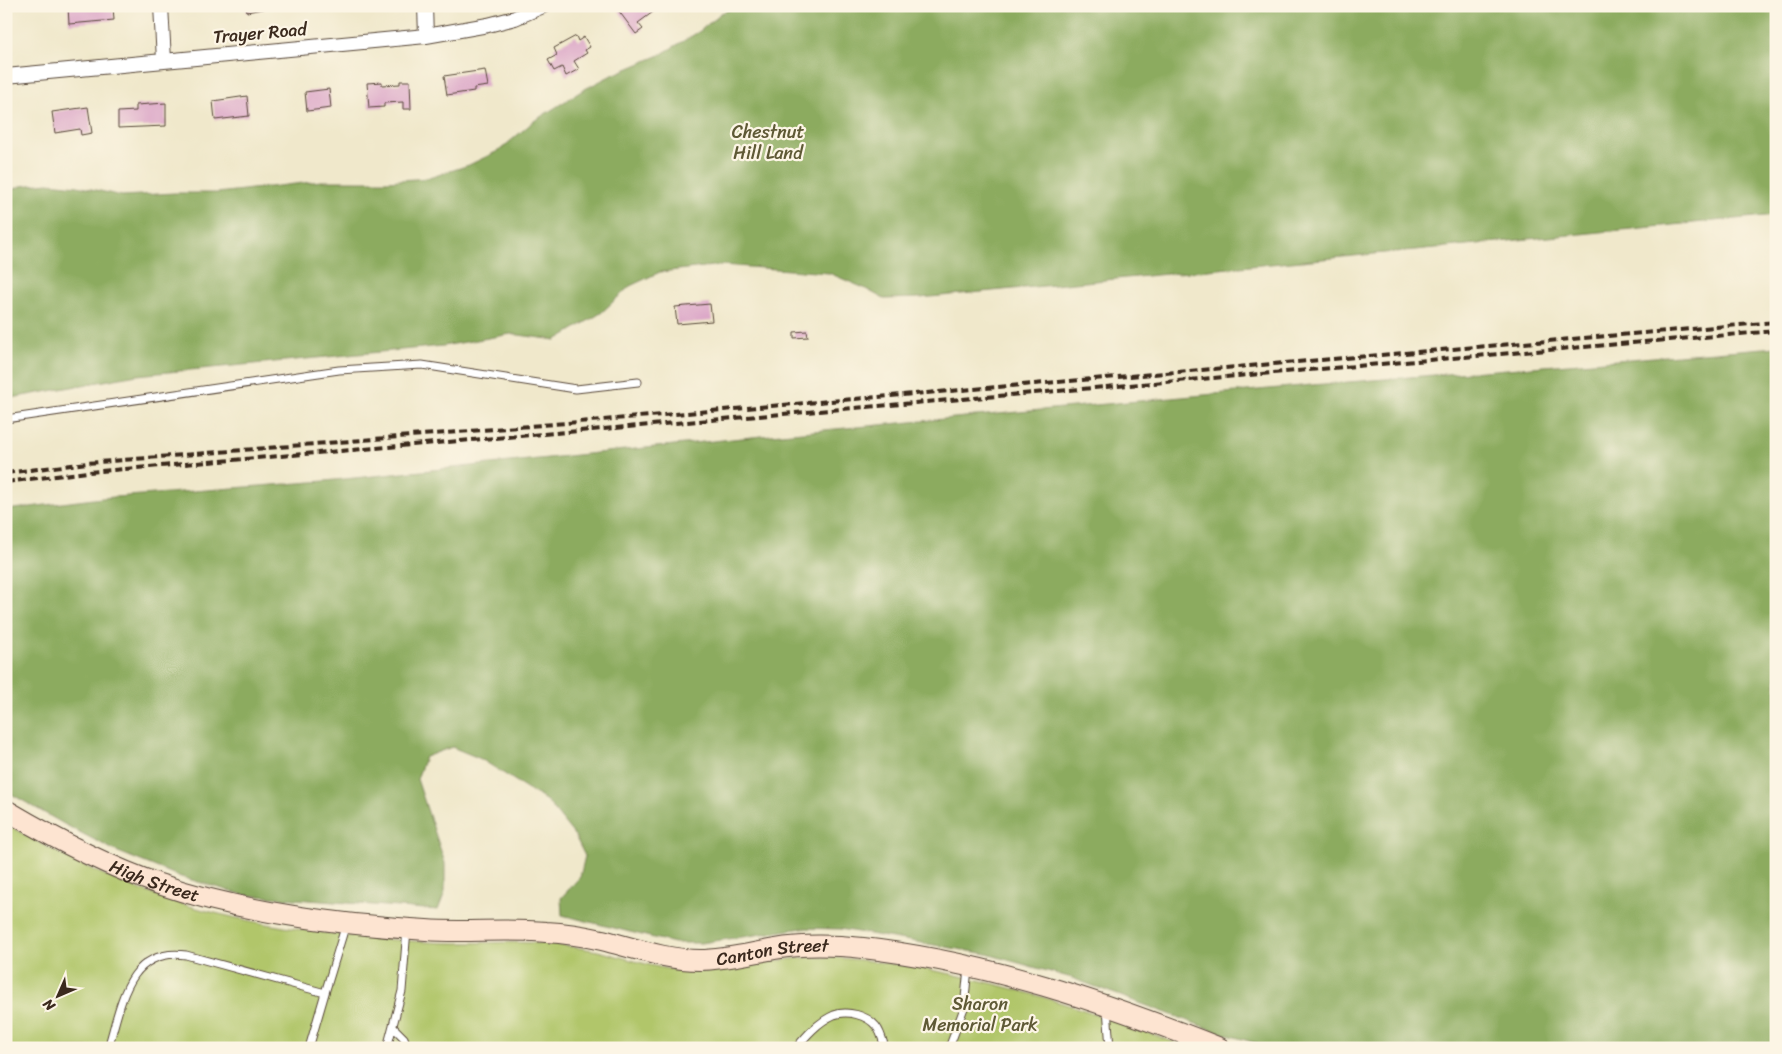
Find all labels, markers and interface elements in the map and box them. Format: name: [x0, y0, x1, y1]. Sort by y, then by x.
street label: Trayer Road: [212, 13, 310, 53]
park label: Chestnut Hill Land: [732, 116, 804, 169]
street label: High Street: [104, 850, 203, 911]
street label: Canton Street: [714, 929, 830, 975]
north arrow: [32, 972, 82, 1022]
park label: Sharon Memorial Park: [922, 988, 1038, 1041]
text: N: [37, 992, 62, 1018]

